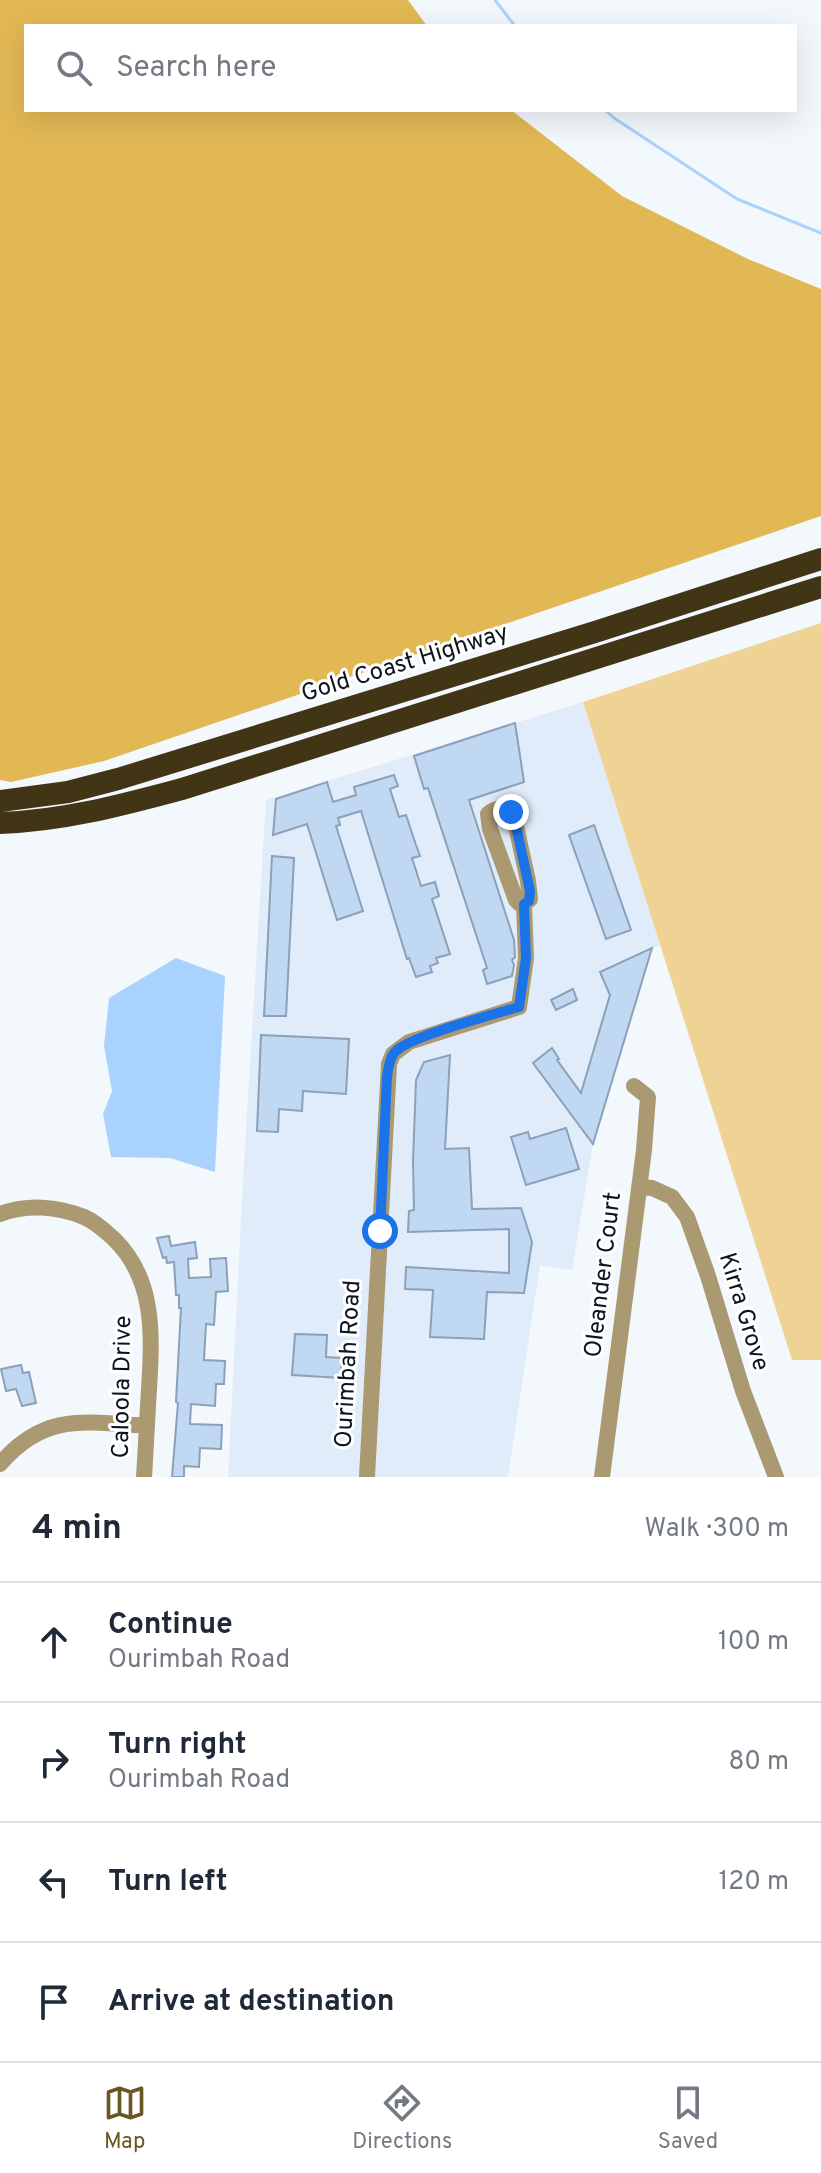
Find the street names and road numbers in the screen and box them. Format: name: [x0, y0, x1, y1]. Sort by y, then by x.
street label: Gold Coast Highway: [298, 618, 512, 710]
street label: Oleander Court: [579, 1191, 629, 1359]
street label: Kirra Grove: [711, 1249, 775, 1375]
street label: Ourimbah Road: [330, 1279, 368, 1449]
street label: Caloola Drive: [107, 1315, 139, 1459]

